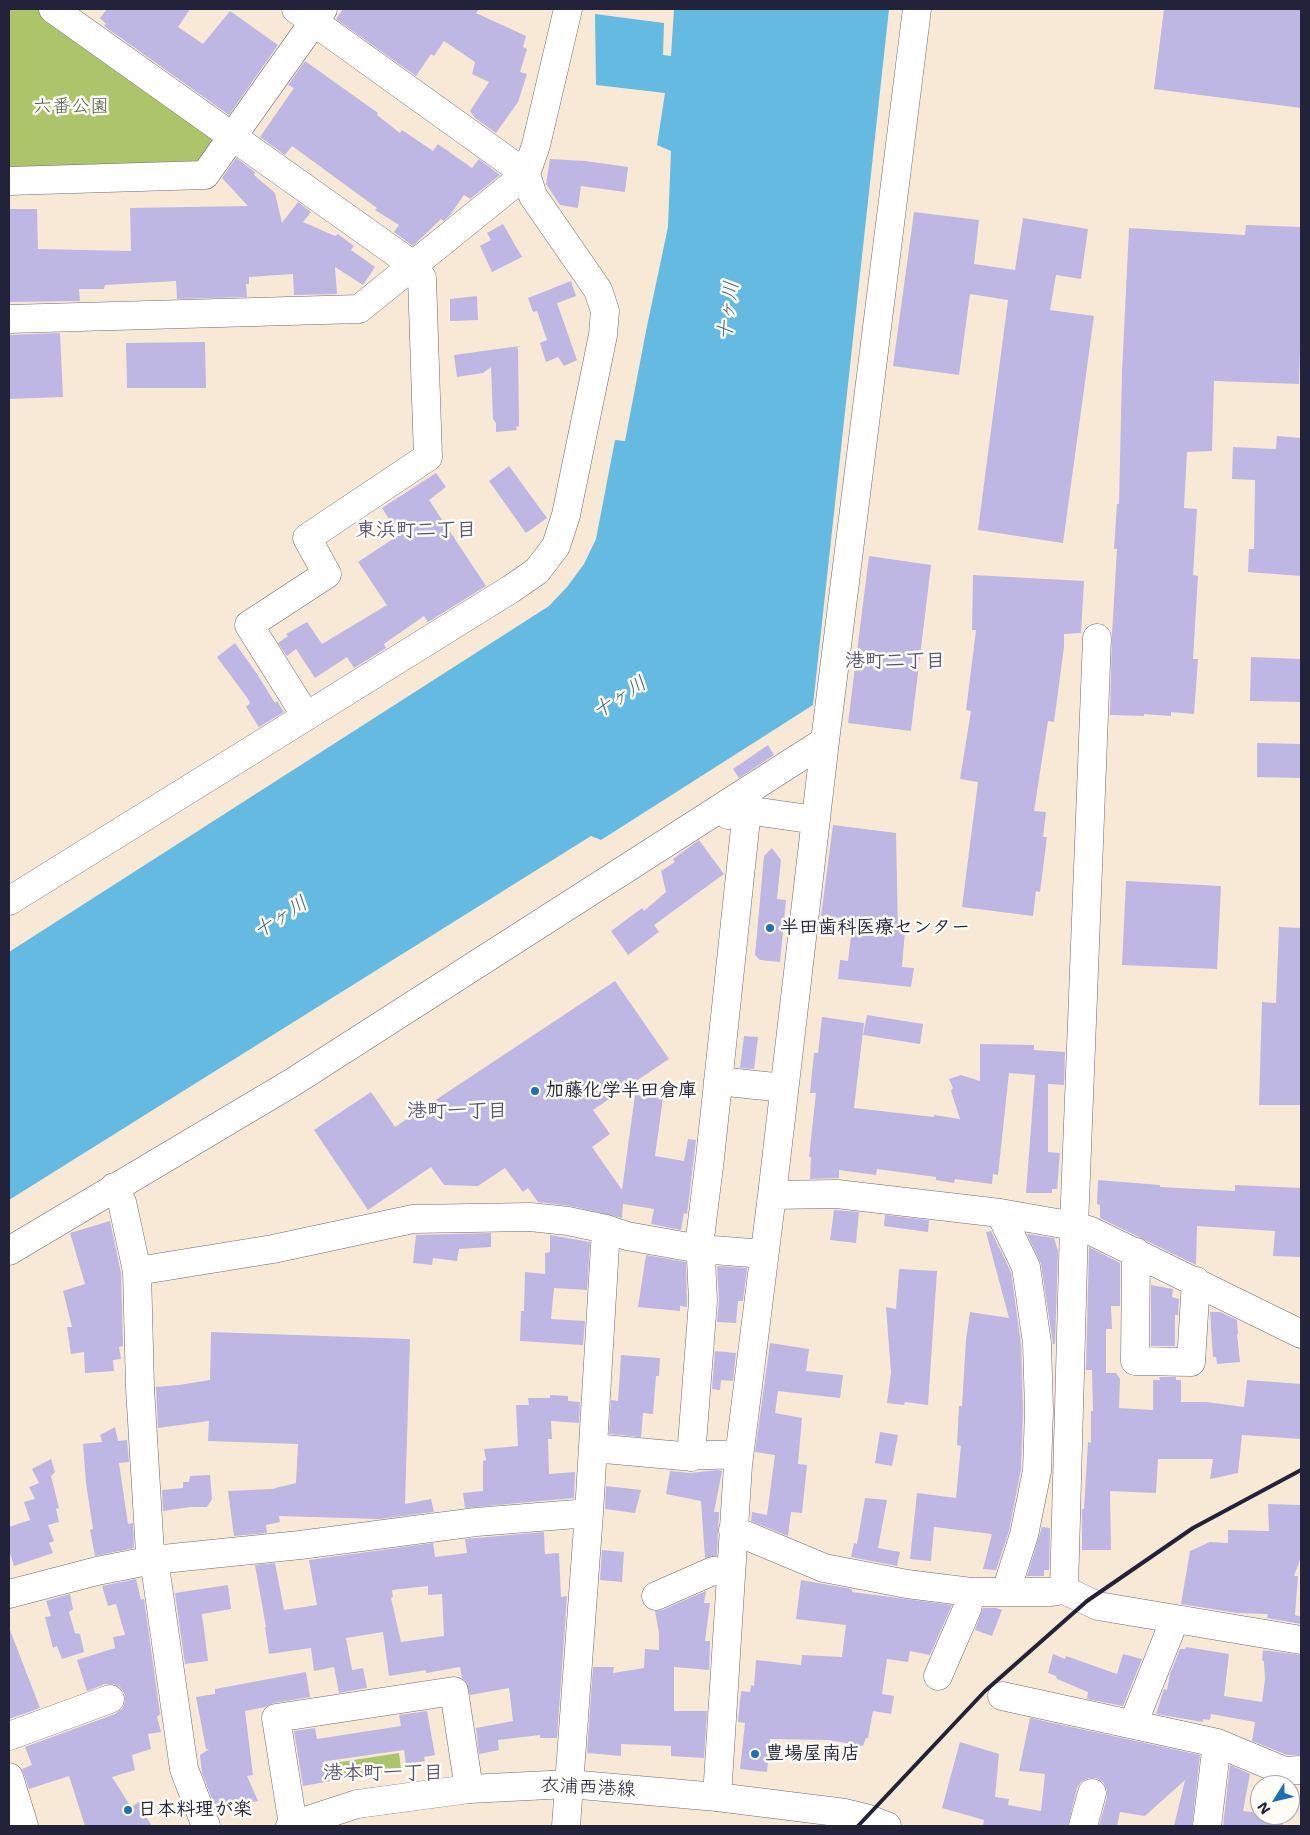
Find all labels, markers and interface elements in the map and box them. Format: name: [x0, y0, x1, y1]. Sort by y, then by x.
park label: 六番公園: [33, 96, 109, 118]
water label: 十ヶ川: [713, 280, 745, 342]
district label: 東浜町二丁目: [356, 519, 476, 543]
district label: 港町二丁目: [845, 650, 945, 674]
water label: 十ヶ川: [588, 672, 652, 724]
water label: 十ヶ川: [249, 892, 313, 944]
place label: 半田歯科医療センター: [780, 917, 970, 939]
marker: 半田歯科医療センター: [764, 922, 776, 934]
place label: 加藤化学半田倉庫: [545, 1080, 697, 1102]
marker: 加藤化学半田倉庫: [529, 1085, 541, 1097]
district label: 港町一丁目: [407, 1100, 507, 1124]
place label: 豊場屋南店: [765, 1743, 860, 1765]
marker: 豊場屋南店: [749, 1748, 761, 1760]
district label: 港本町一丁目: [323, 1762, 443, 1786]
street label: 衣浦西港線: [540, 1774, 636, 1802]
north arrow: [1250, 1775, 1300, 1825]
text: N: [1253, 1798, 1274, 1818]
place label: 日本料理が楽: [138, 1799, 252, 1821]
marker: 日本料理が楽: [122, 1804, 134, 1816]

